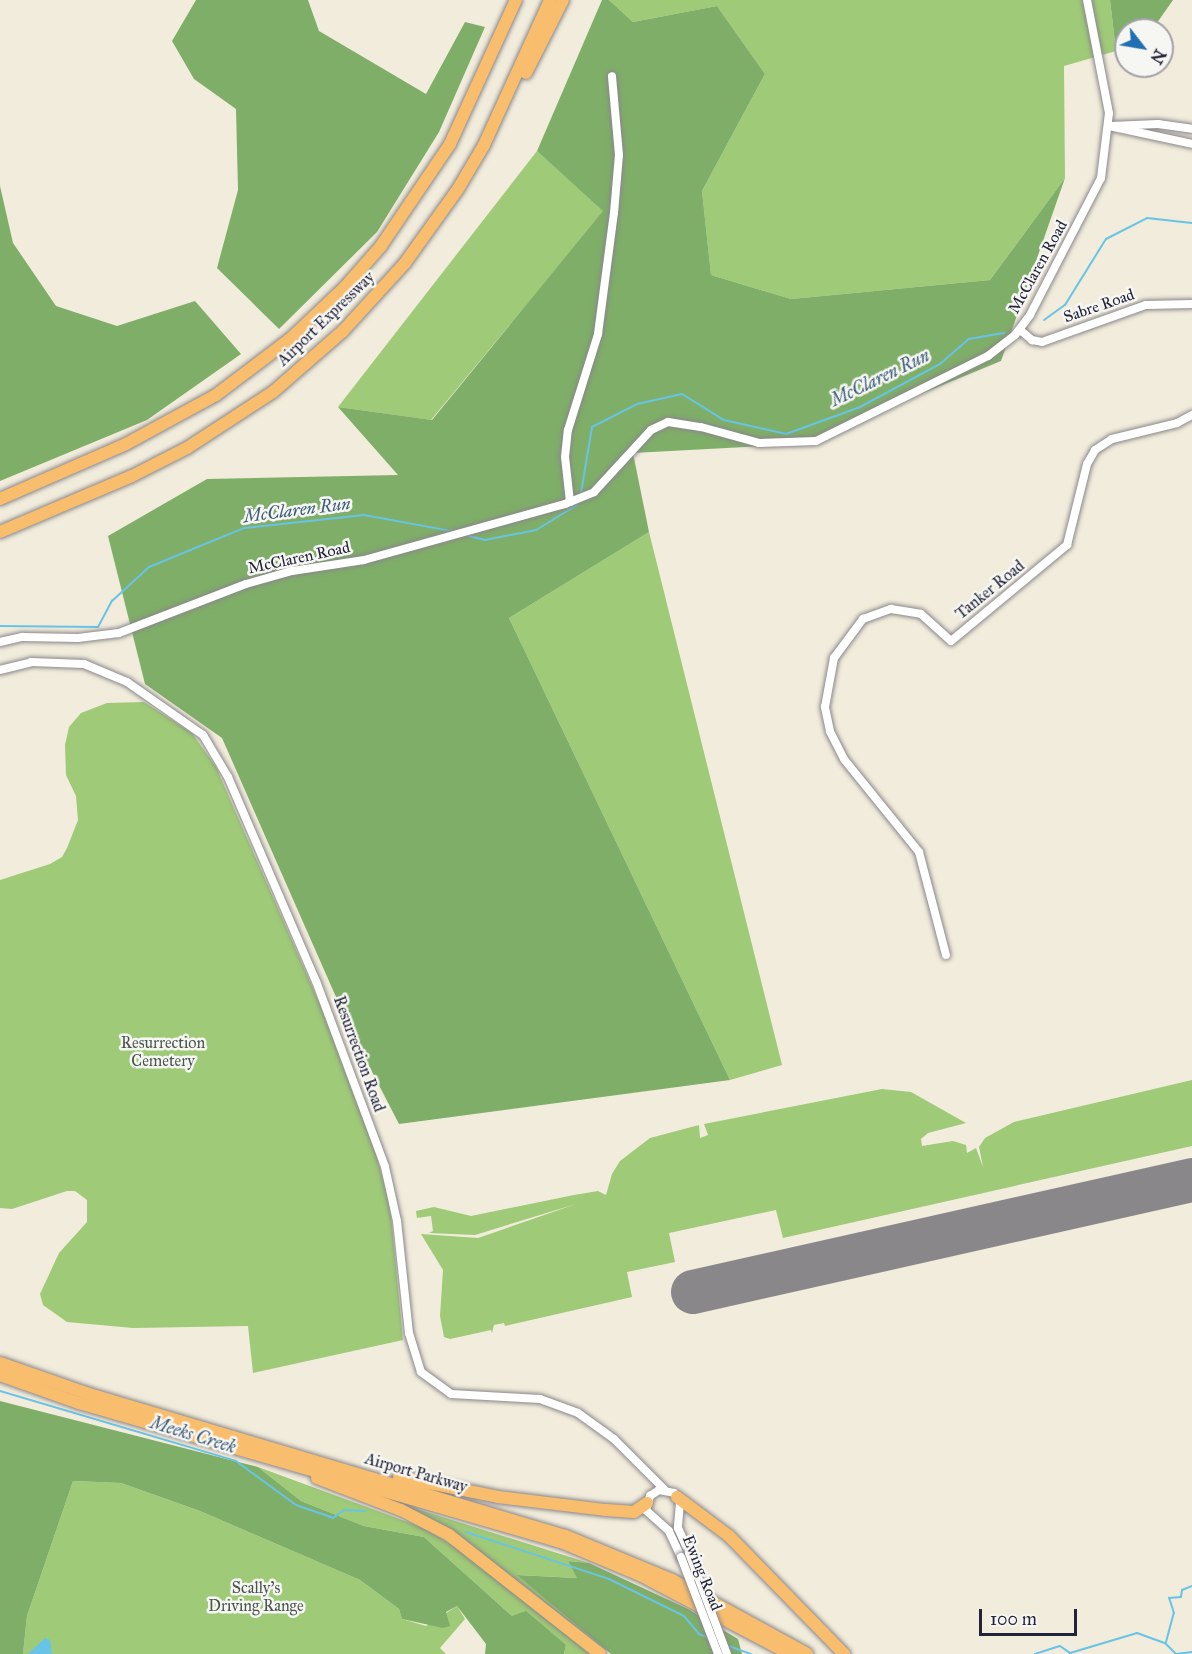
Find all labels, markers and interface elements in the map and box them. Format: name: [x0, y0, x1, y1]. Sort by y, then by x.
north arrow: [1114, 18, 1174, 78]
text: N: [1147, 46, 1170, 67]
street label: McClaren Road: [1004, 217, 1072, 317]
street label: Airport Expressway: [273, 268, 379, 370]
street label: Sabre Road: [1061, 285, 1137, 327]
water label: McClaren Run: [827, 345, 933, 411]
water label: McClaren Run: [242, 493, 352, 527]
street label: McClaren Road: [246, 538, 352, 578]
street label: Tanker Road: [952, 556, 1028, 624]
street label: Resurrection Road: [329, 993, 389, 1115]
park label: Resurrection Cemetery: [121, 1033, 205, 1071]
water label: Meeks Creek: [148, 1412, 238, 1458]
street label: Airport Parkway: [362, 1449, 470, 1497]
street label: Ewing Road: [678, 1532, 726, 1614]
park label: Scally's Driving Range: [208, 1578, 304, 1616]
scale bar: [982, 1597, 1080, 1635]
text: 100 m: [990, 1608, 1037, 1630]

